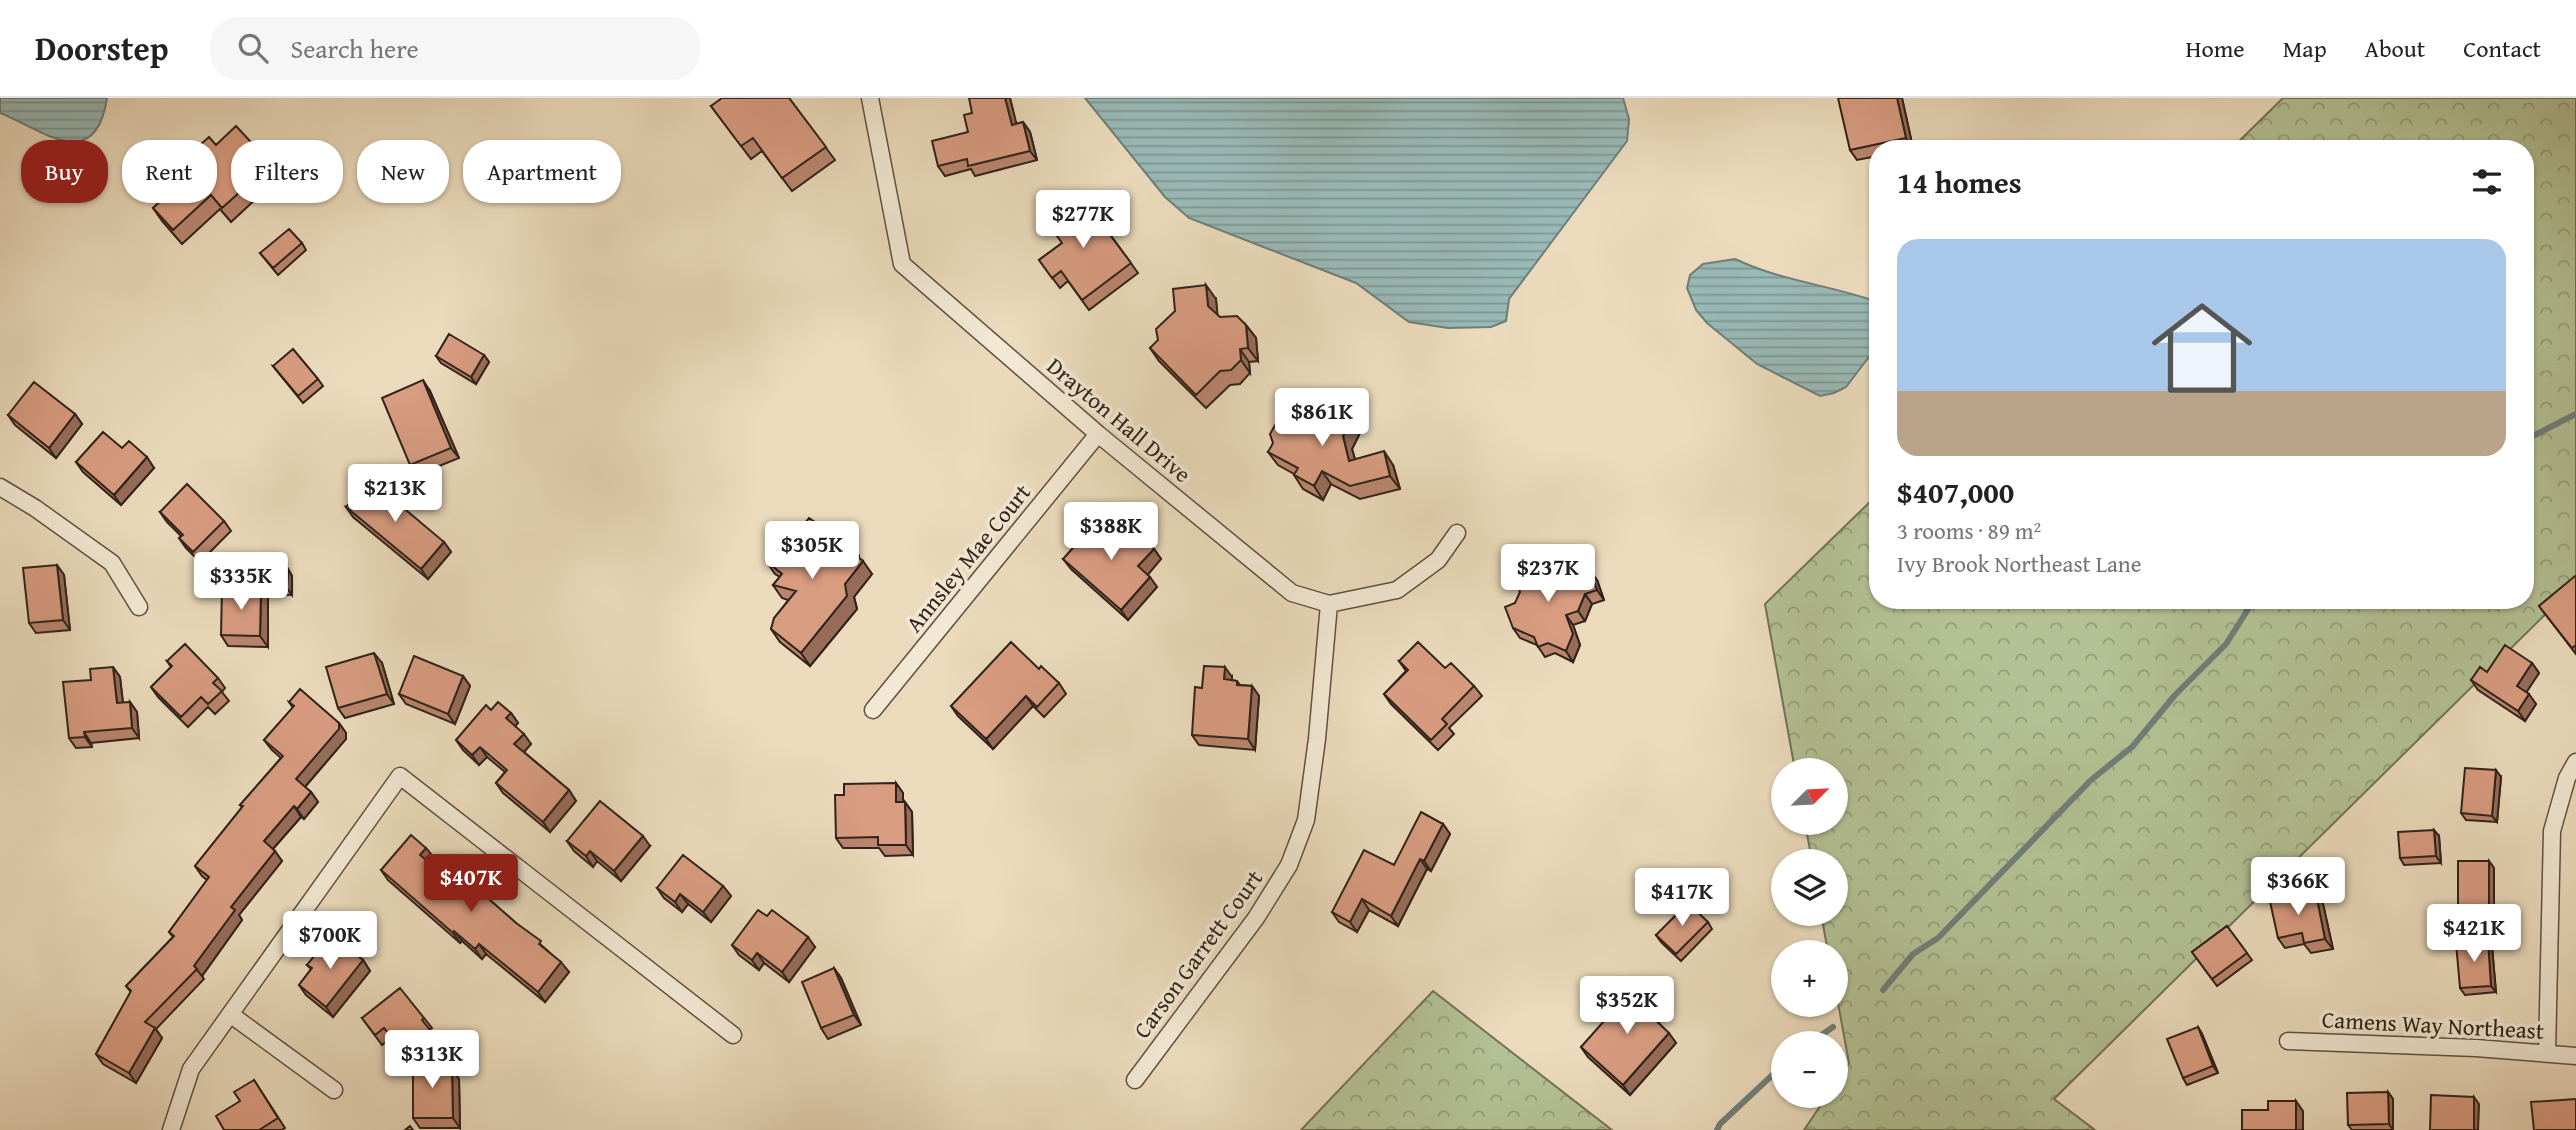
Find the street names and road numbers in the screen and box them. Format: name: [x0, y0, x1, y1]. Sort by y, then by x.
street label: Drayton Hall Drive: [1040, 349, 1199, 490]
street label: Annsley Mae Court: [897, 476, 1038, 639]
street label: Carson Garrett Court: [1125, 863, 1270, 1045]
street label: Camens Way Northeast: [2321, 1002, 2545, 1047]

